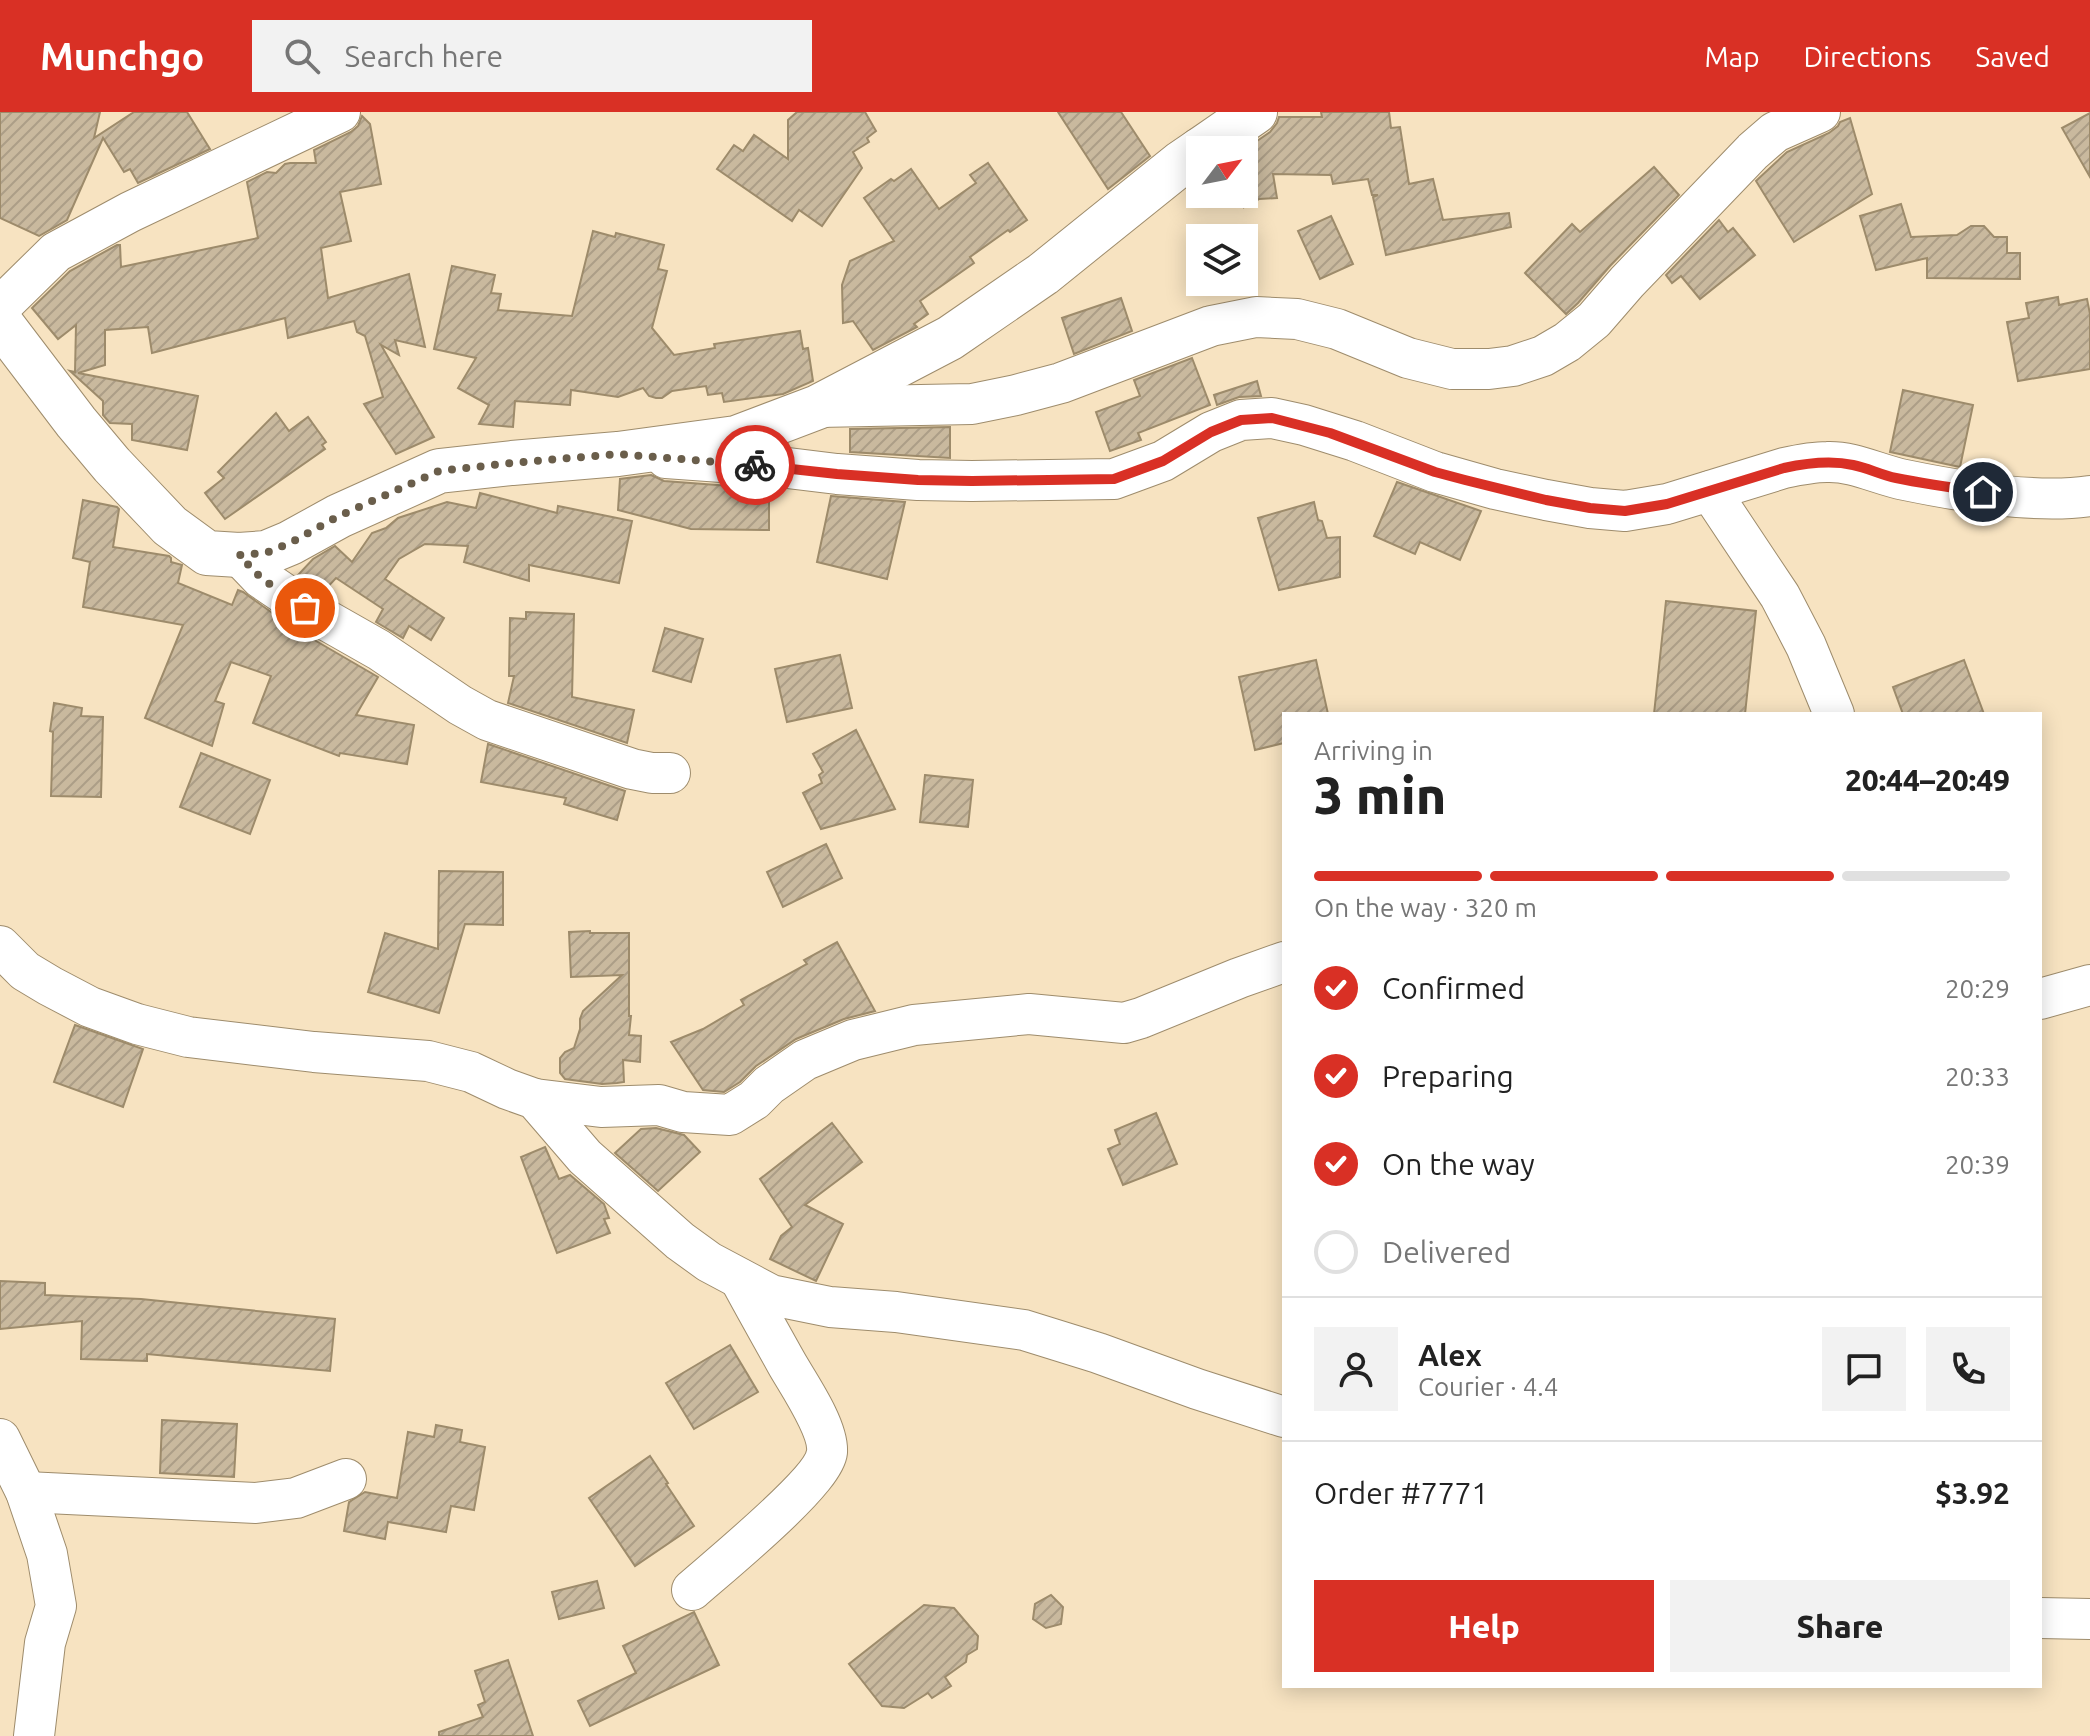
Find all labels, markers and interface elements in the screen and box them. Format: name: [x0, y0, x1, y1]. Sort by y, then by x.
search box: [252, 20, 812, 92]
icon: search: [280, 34, 324, 78]
text: Munchgo: [40, 35, 204, 77]
text: Search here: [344, 39, 503, 73]
text: Map: [1704, 41, 1760, 72]
text: Directions: [1804, 41, 1931, 72]
text: Saved: [1975, 41, 2050, 72]
north arrow: [1186, 136, 1258, 208]
map controls: [1186, 136, 1258, 296]
button: layers: [1186, 224, 1258, 296]
courier: [715, 425, 795, 505]
icon: bike: [733, 443, 777, 487]
pin: [1949, 458, 2017, 526]
icon: home: [1961, 470, 2005, 514]
pin: [271, 574, 339, 642]
icon: bag: [283, 586, 327, 630]
text: Arriving in: [1314, 736, 1433, 765]
text: 20:44–20:49: [1845, 763, 2010, 797]
text: 3 min: [1314, 766, 1446, 824]
text: On the way · 320 m: [1314, 893, 1537, 922]
icon: check: [1314, 966, 1358, 1010]
text: Confirmed: [1382, 971, 1525, 1005]
text: 20:29: [1945, 974, 2010, 1003]
icon: check: [1314, 1054, 1358, 1098]
text: Preparing: [1382, 1059, 1514, 1093]
text: 20:33: [1945, 1062, 2010, 1091]
icon: check: [1314, 1142, 1358, 1186]
text: On the way: [1382, 1147, 1535, 1181]
text: 20:39: [1945, 1150, 2010, 1179]
text: Delivered: [1382, 1235, 1511, 1269]
button: person: [1314, 1327, 1398, 1411]
button: chat: [1822, 1327, 1906, 1411]
button: phone: [1926, 1327, 2010, 1411]
text: Alex: [1418, 1338, 1482, 1372]
text: Courier · 4.4: [1418, 1372, 1558, 1401]
text: Order #7771: [1314, 1476, 1488, 1510]
text: $3.92: [1935, 1476, 2010, 1510]
button: Help: [1314, 1580, 1654, 1672]
button: Share: [1670, 1580, 2010, 1672]

